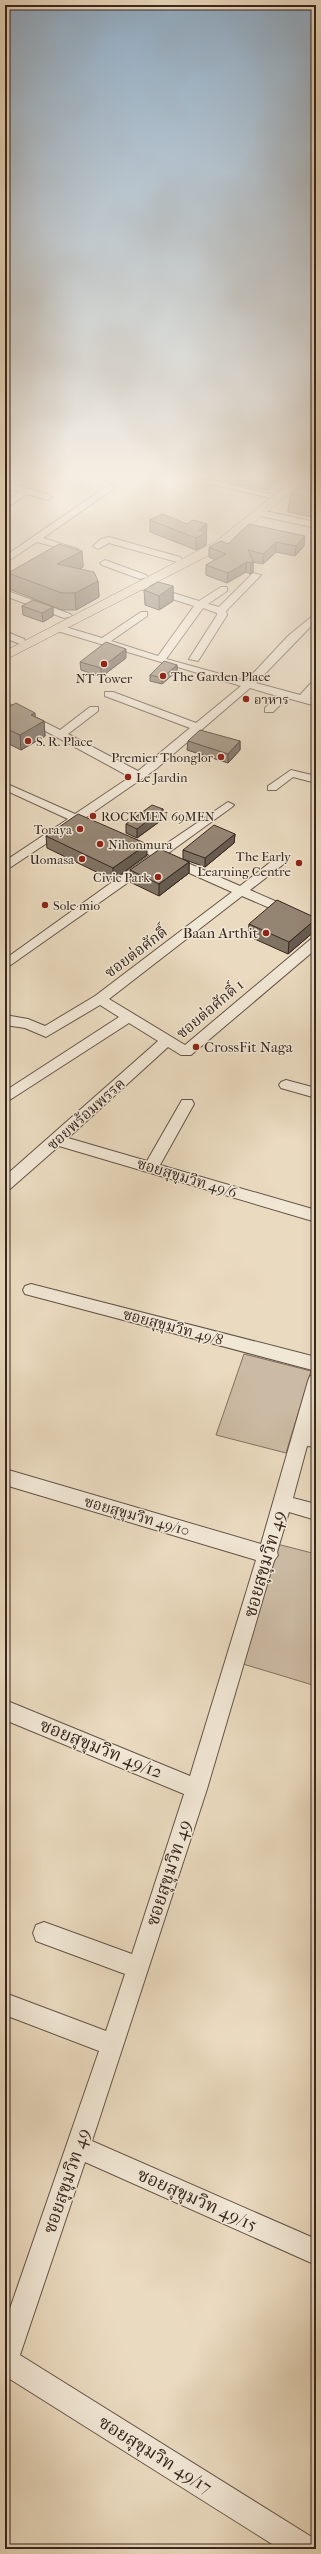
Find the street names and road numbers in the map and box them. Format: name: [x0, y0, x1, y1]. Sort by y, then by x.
street label: ซอยต่อศักดิ์: [100, 921, 172, 981]
street label: ซอยต่อศักดิ์ 1: [172, 974, 247, 1042]
street label: ซอยพร้อมพรรค: [43, 1074, 129, 1154]
street label: ซอยสุขุมวิท 49/6: [134, 1154, 240, 1204]
street label: ซอยสุขุมวิท 49/8: [120, 1305, 225, 1351]
street label: ซอยสุขุมวิท 49/10: [82, 1492, 192, 1542]
street label: ซอยสุขุมวิท 49: [240, 1508, 291, 1620]
street label: ซอยสุขุมวิท 49/12: [36, 1715, 165, 1784]
street label: ซอยสุขุมวิท 49: [142, 1817, 197, 1929]
street label: ซอยสุขุมวิท 49: [39, 2126, 96, 2237]
street label: ซอยสุขุมวิท 49/15: [134, 2164, 260, 2237]
street label: ซอยสุขุมวิท 49/17: [94, 2412, 216, 2499]

